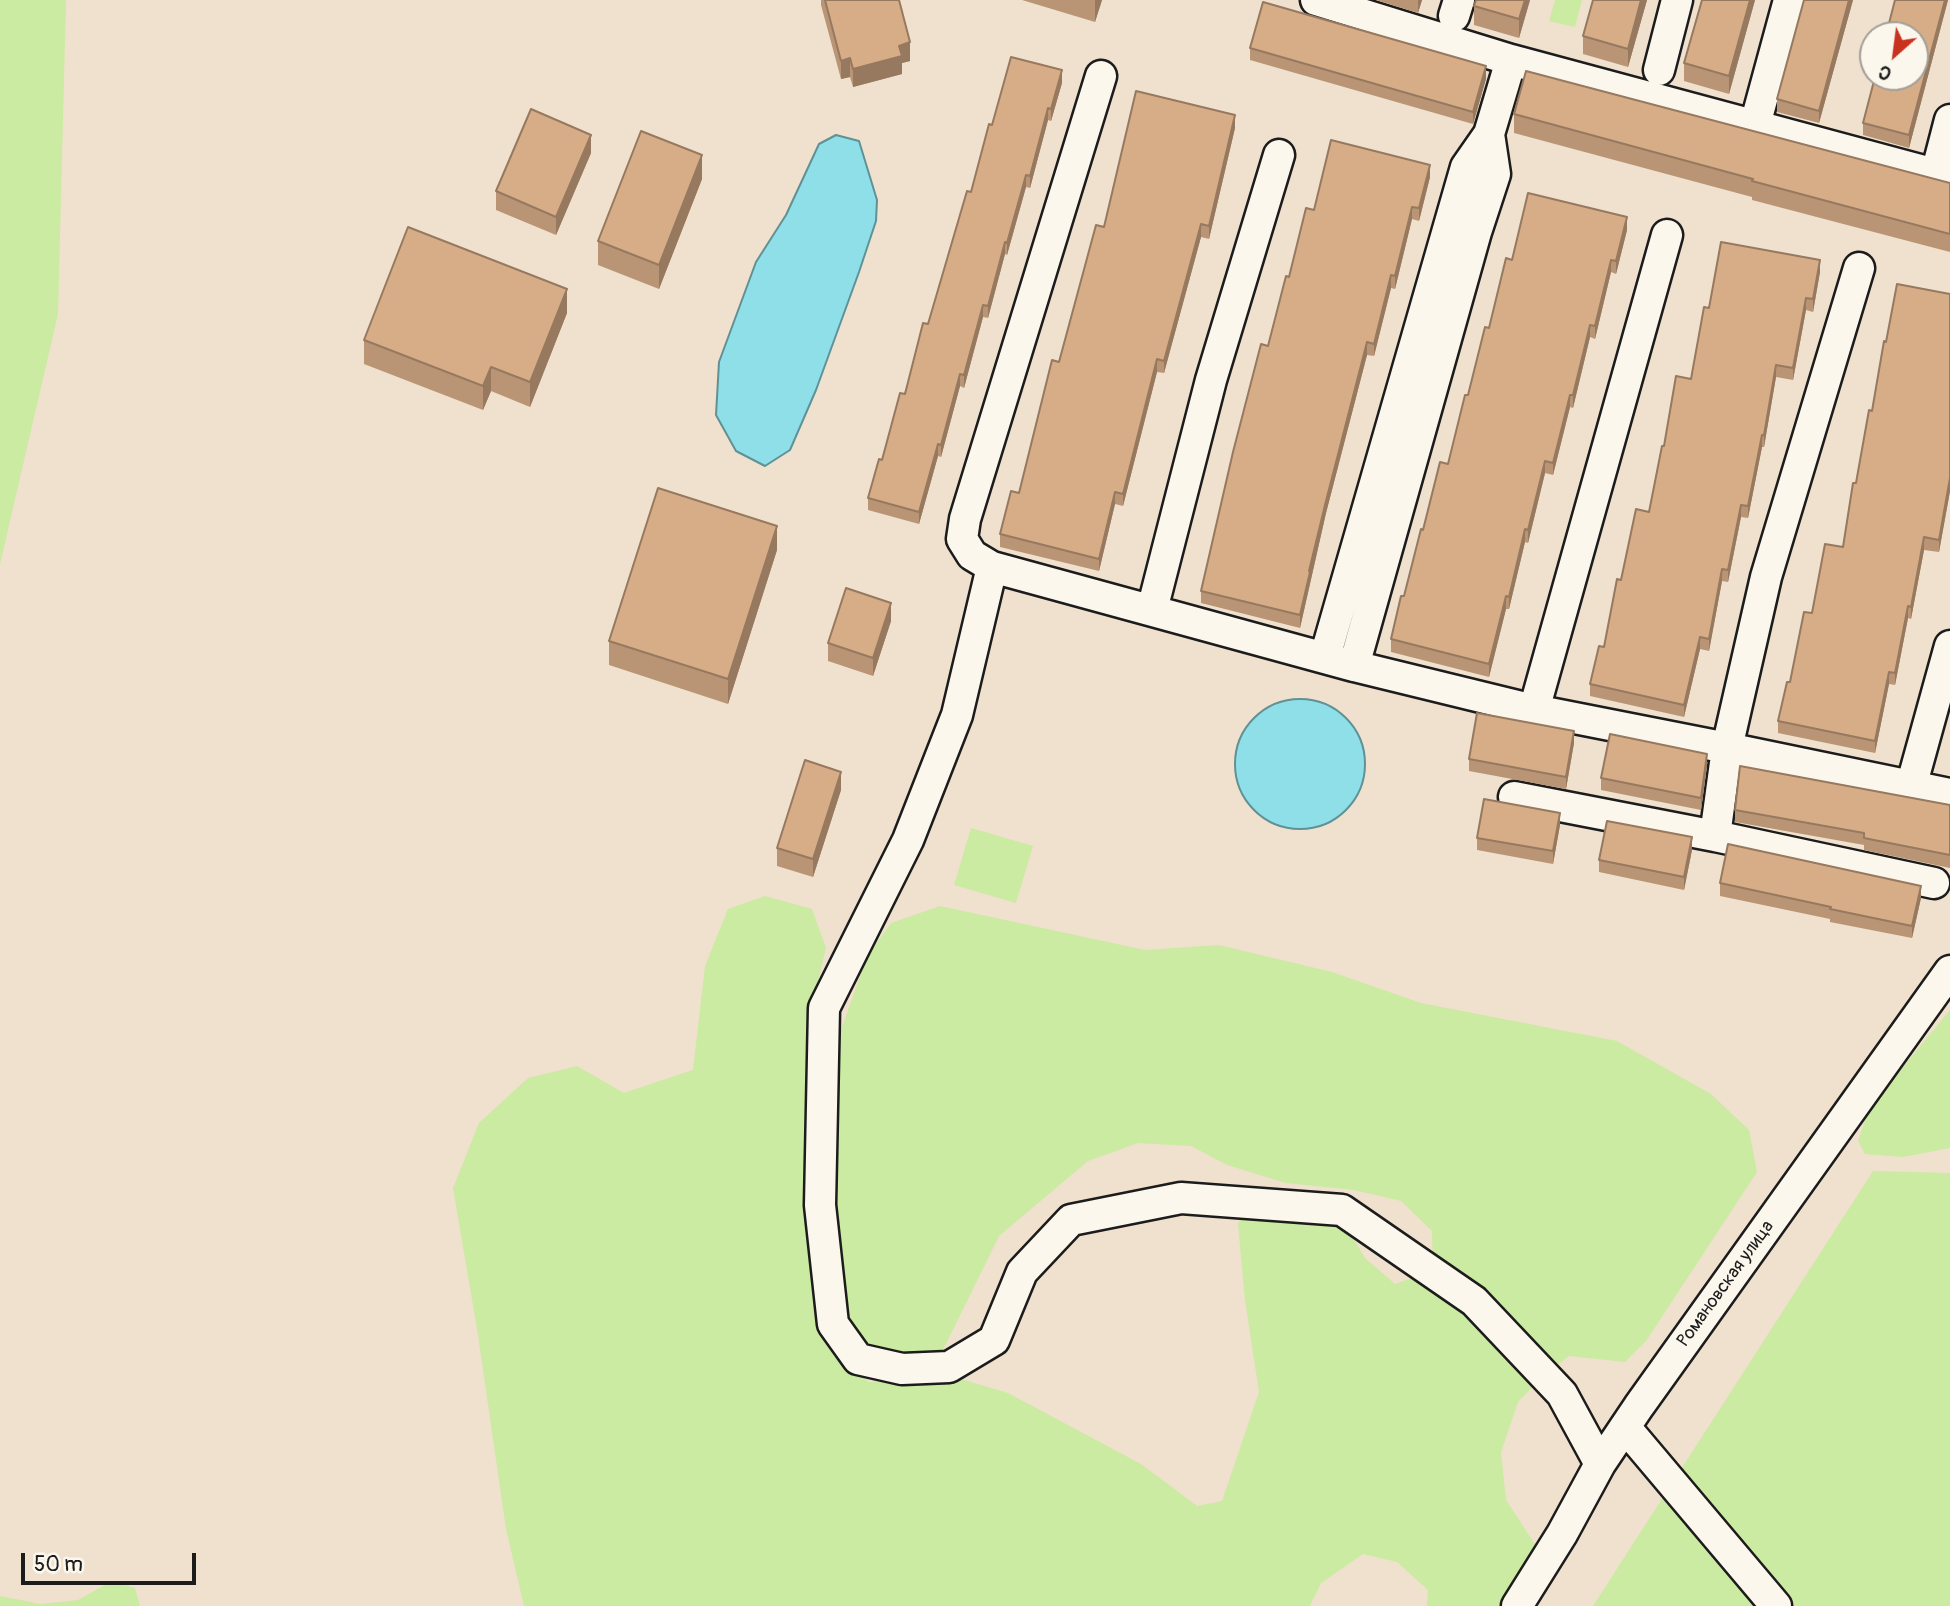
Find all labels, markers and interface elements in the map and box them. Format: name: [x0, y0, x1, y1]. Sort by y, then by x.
north arrow: [1859, 21, 1929, 91]
text: С: [1874, 59, 1896, 86]
street label: Романовская улица: [1673, 1217, 1779, 1351]
scale bar: [24, 1540, 200, 1584]
text: 50 m: [34, 1551, 83, 1578]

